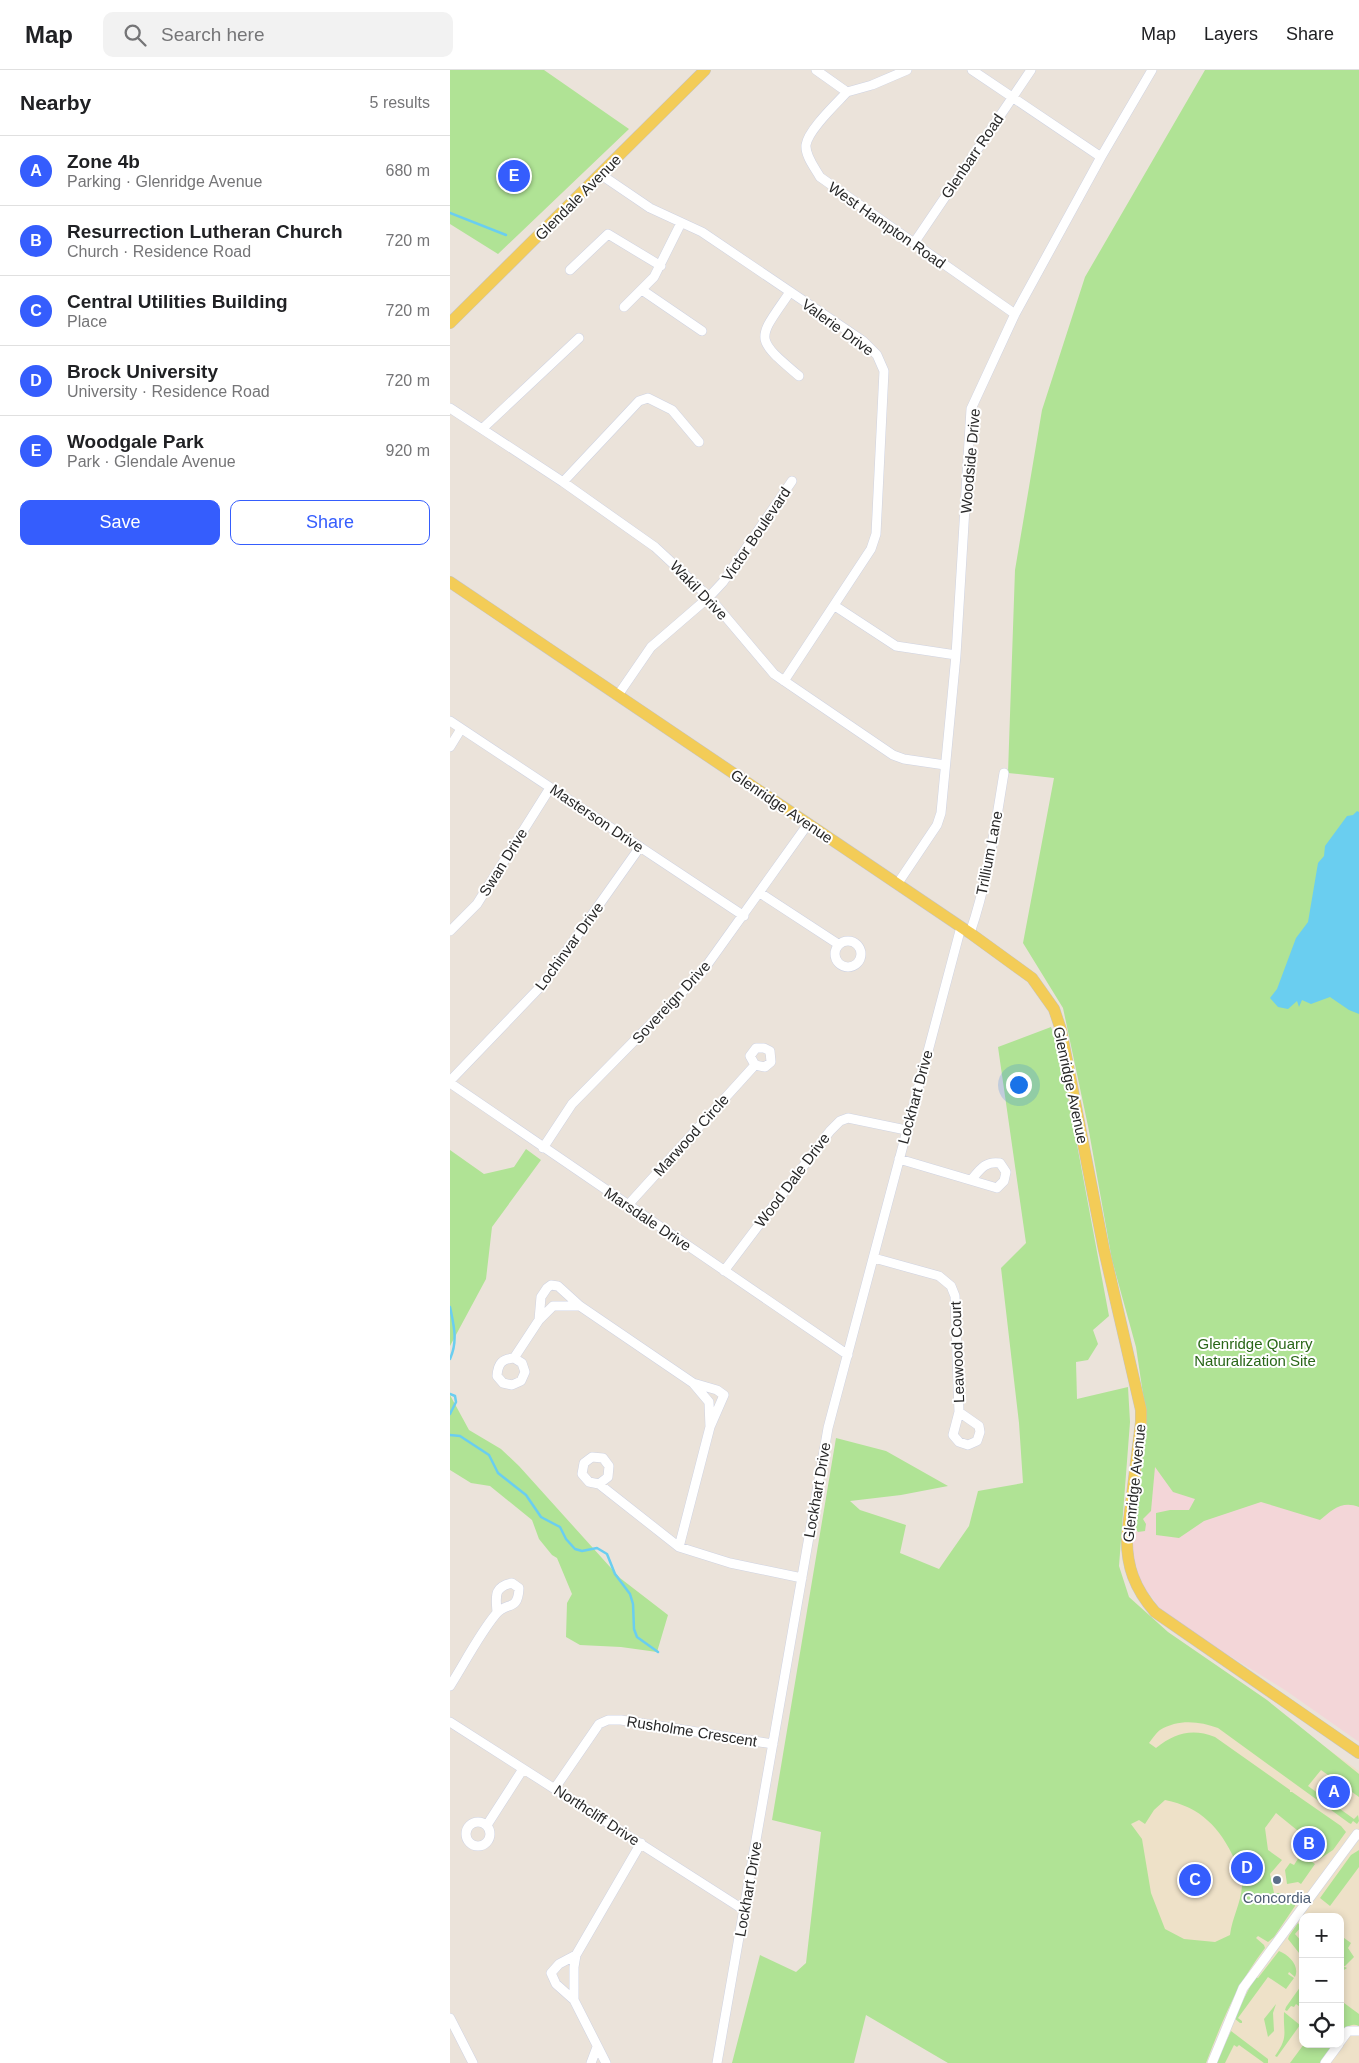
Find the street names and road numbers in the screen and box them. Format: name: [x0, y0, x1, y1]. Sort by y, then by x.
street label: Glenbarr Road: [937, 110, 1007, 202]
street label: Glendale Avenue: [532, 151, 624, 243]
street label: West Hampton Road: [825, 178, 949, 272]
street label: Valerie Drive: [799, 295, 877, 359]
street label: Woodside Drive: [957, 408, 983, 514]
street label: Victor Boulevard: [718, 484, 794, 584]
street label: Wakil Drive: [667, 557, 731, 623]
street label: Glenridge Avenue: [728, 766, 836, 846]
street label: Masterson Drive: [547, 780, 647, 856]
street label: Trillium Lane: [973, 810, 1005, 896]
street label: Swan Drive: [475, 825, 531, 899]
street label: Lochinvar Drive: [531, 899, 607, 993]
street label: Sovereign Drive: [628, 957, 714, 1047]
street label: Glenridge Avenue: [1050, 1025, 1092, 1145]
street label: Lockhart Drive: [894, 1048, 936, 1146]
street label: Marwood Circle: [650, 1091, 732, 1179]
street label: Wood Dale Drive: [751, 1130, 833, 1230]
street label: Marsdale Drive: [601, 1184, 695, 1254]
street label: Leawood Court: [947, 1300, 967, 1403]
street label: Glenridge Avenue: [1119, 1423, 1149, 1543]
street label: Lockhart Drive: [800, 1441, 834, 1539]
street label: Rusholme Crescent: [626, 1712, 759, 1750]
street label: Northcliff Drive: [551, 1781, 643, 1849]
street label: Lockhart Drive: [731, 1840, 765, 1938]

